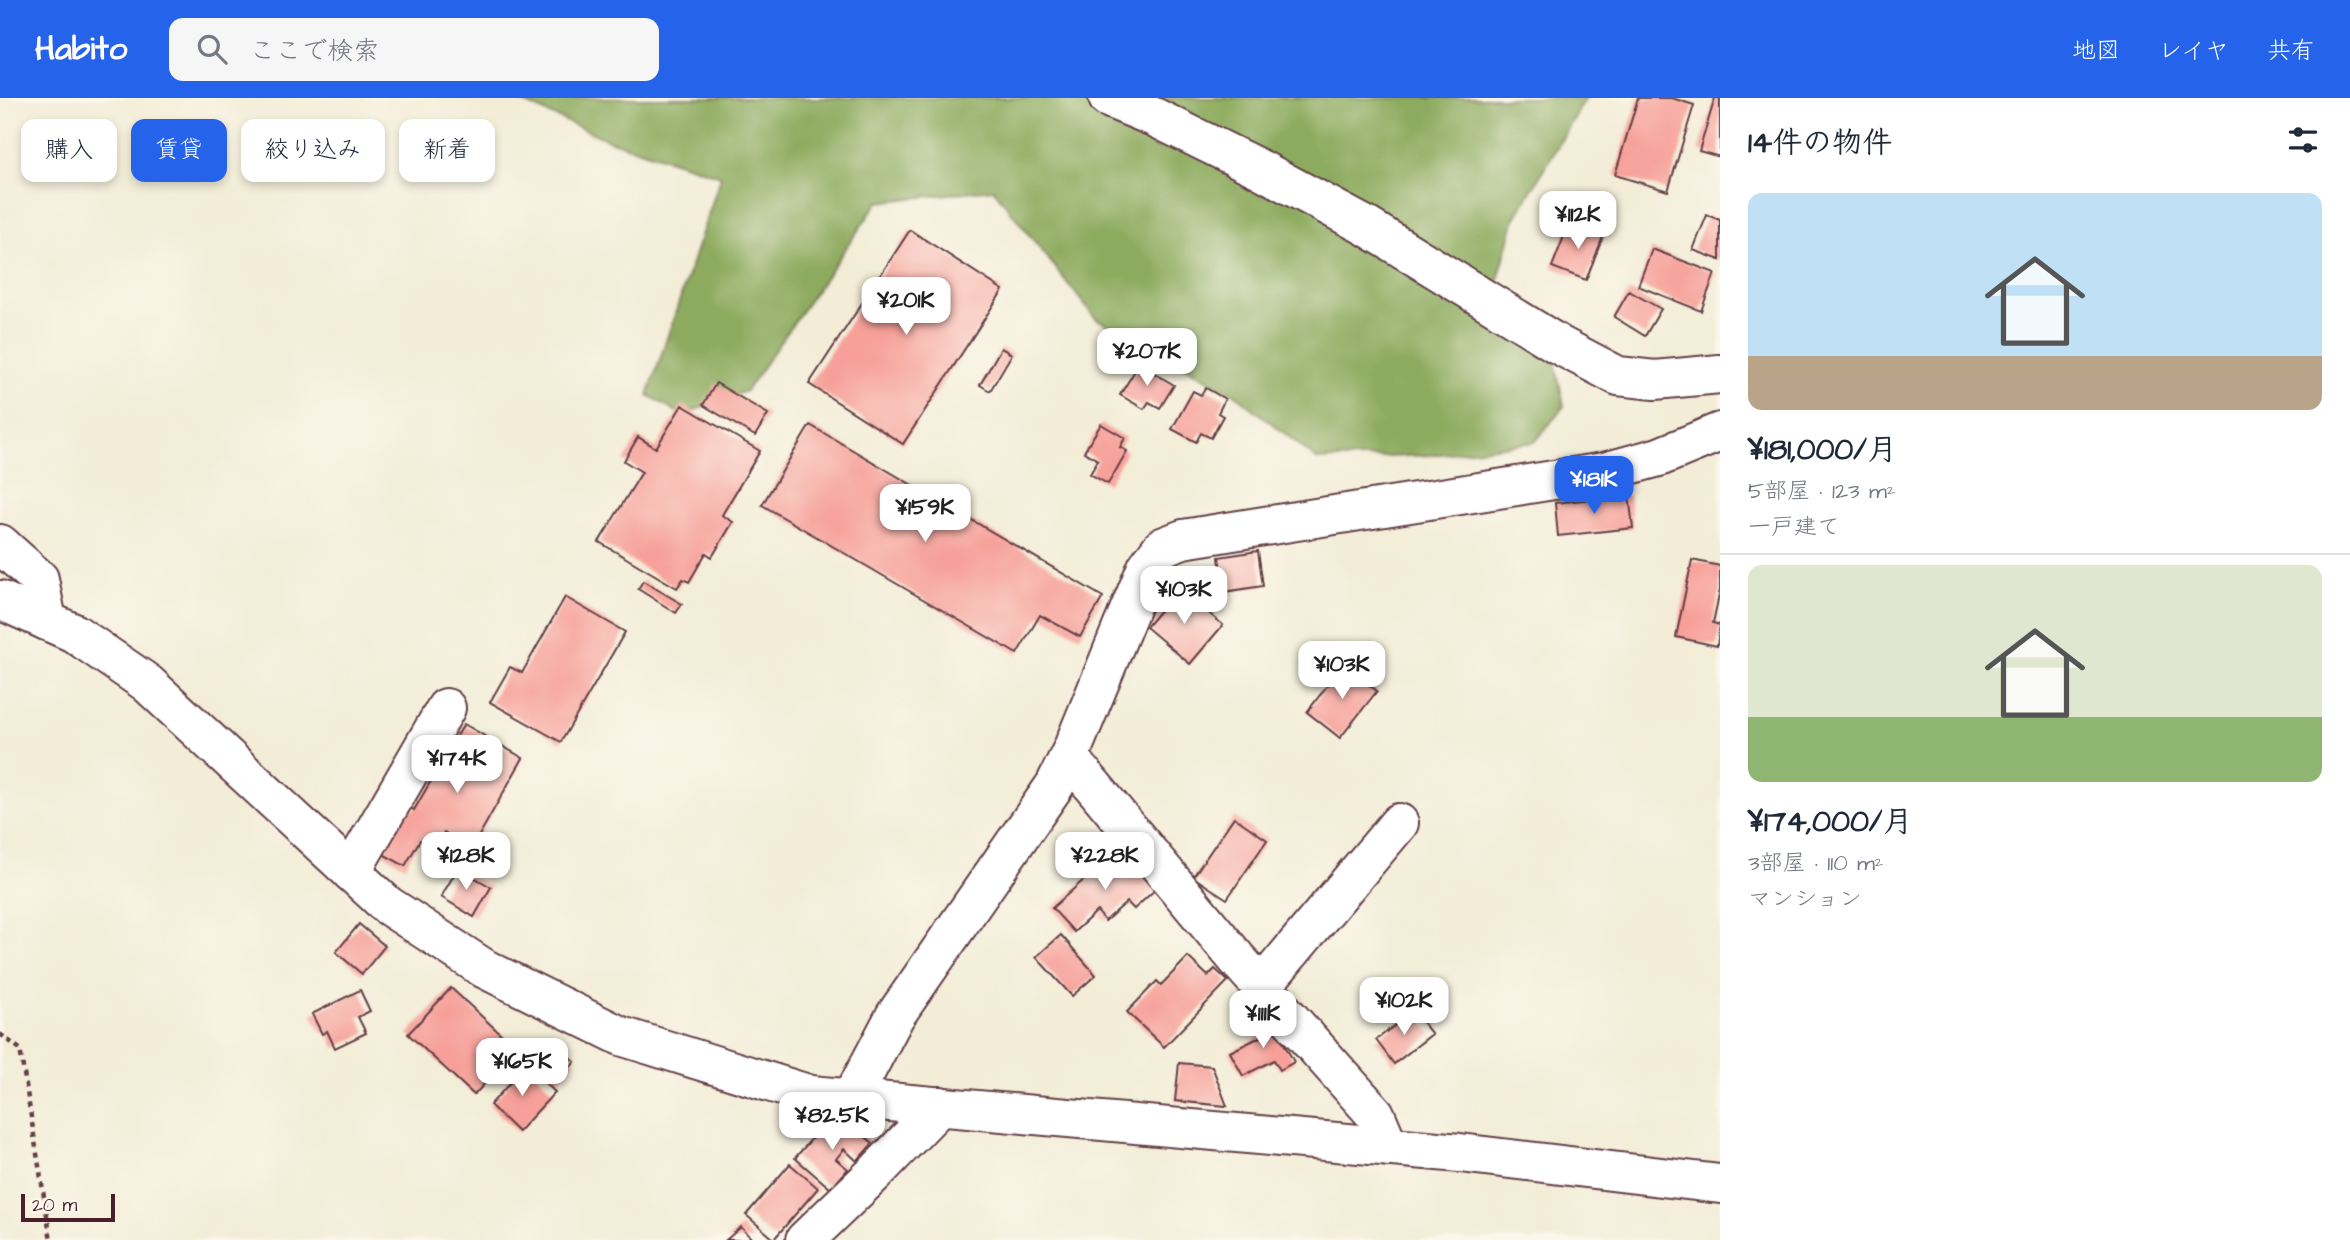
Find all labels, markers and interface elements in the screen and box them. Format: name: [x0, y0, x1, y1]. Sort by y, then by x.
search box: [169, 18, 659, 81]
text: Habito: [35, 26, 127, 72]
icon: search: [193, 30, 231, 68]
text: ここで検索: [249, 33, 379, 69]
text: 地図: [2072, 34, 2120, 68]
text: レイヤ: [2158, 34, 2229, 68]
text: 共有: [2267, 34, 2315, 68]
chip: 購入: [21, 119, 117, 182]
chip: 賃貸: [131, 119, 227, 182]
chip: 絞り込み: [241, 119, 385, 182]
chip: 新着: [399, 119, 495, 182]
icon: filters: [2284, 121, 2322, 159]
text: 14件の物件: [1748, 122, 1892, 164]
pin: ¥112K: [1529, 192, 1627, 251]
text: ¥112K: [1555, 198, 1601, 230]
icon: home: [1972, 238, 2098, 364]
pin: ¥201K: [857, 278, 955, 337]
text: ¥201K: [878, 284, 934, 316]
pin: ¥207K: [1098, 328, 1196, 388]
text: ¥207K: [1113, 335, 1181, 367]
text: ¥181,000/月: [1748, 429, 1897, 471]
pin: ¥181K: [1545, 456, 1643, 516]
text: ¥181K: [1570, 463, 1618, 495]
text: 5部屋 · 123 m²: [1748, 475, 1895, 507]
pin: ¥159K: [876, 484, 974, 544]
text: ¥159K: [896, 491, 954, 523]
text: 一戸建て: [1748, 511, 1840, 543]
pin: ¥103K: [1135, 566, 1233, 626]
text: ¥103K: [1156, 573, 1212, 605]
icon: home: [1972, 610, 2098, 736]
pin: ¥103K: [1293, 642, 1391, 701]
text: ¥103K: [1314, 648, 1370, 680]
pin: ¥174K: [408, 736, 506, 795]
text: ¥174K: [428, 742, 486, 774]
text: ¥174,000/月: [1748, 801, 1913, 843]
pin: ¥128K: [417, 832, 515, 892]
pin: ¥228K: [1056, 832, 1154, 892]
text: ¥128K: [437, 839, 495, 871]
text: ¥228K: [1071, 839, 1139, 871]
text: 3部屋 · 110 m²: [1748, 847, 1883, 879]
text: マンション: [1748, 883, 1862, 915]
pin: ¥102K: [1355, 978, 1453, 1037]
text: ¥102K: [1376, 984, 1432, 1016]
pin: ¥111K: [1214, 990, 1312, 1050]
text: ¥111K: [1245, 997, 1281, 1029]
pin: ¥165K: [473, 1038, 571, 1098]
text: ¥165K: [492, 1045, 552, 1077]
pin: ¥82.5K: [775, 1093, 889, 1152]
text: ¥82.5K: [795, 1099, 869, 1131]
scale bar: [21, 1191, 116, 1223]
text: 20 m: [32, 1192, 77, 1219]

